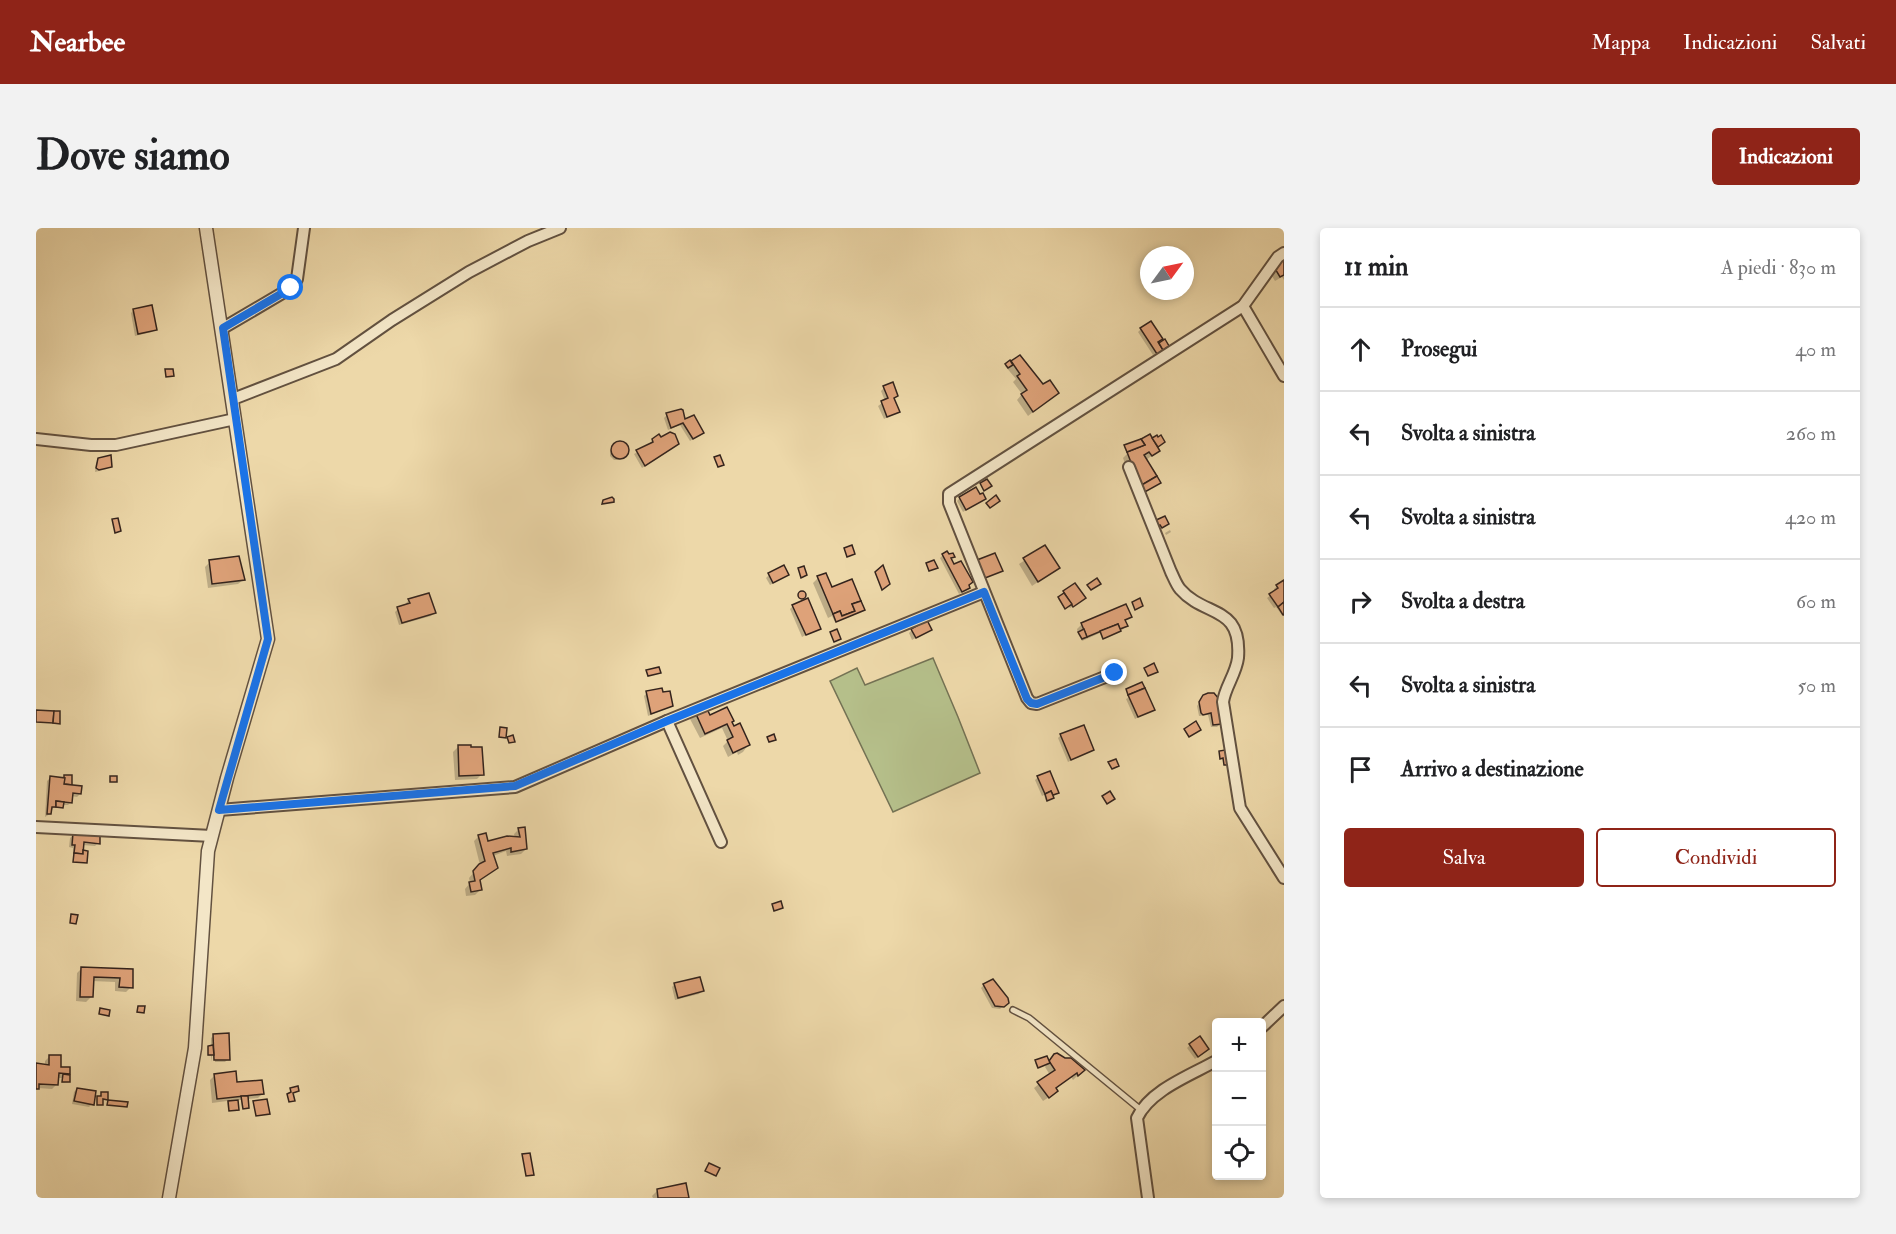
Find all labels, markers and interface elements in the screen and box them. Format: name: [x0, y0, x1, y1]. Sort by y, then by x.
text: Nearbee: [30, 25, 125, 60]
text: Mappa: [1591, 29, 1650, 56]
text: Indicazioni: [1683, 29, 1777, 56]
text: Salvati: [1810, 29, 1866, 56]
button: Indicazioni: [1712, 128, 1860, 185]
text: Dove siamo: [36, 130, 230, 182]
north arrow: [1140, 246, 1194, 300]
text: 11 min: [1344, 251, 1409, 283]
text: A piedi · 830 m: [1721, 255, 1836, 280]
route start: [277, 274, 303, 300]
icon: ahead: [1344, 333, 1377, 366]
text: Prosegui: [1401, 335, 1477, 363]
text: 40 m: [1795, 337, 1836, 362]
icon: left: [1344, 417, 1377, 450]
text: Svolta a sinistra: [1401, 419, 1535, 447]
text: 260 m: [1786, 421, 1836, 446]
icon: left: [1344, 501, 1377, 534]
text: Svolta a sinistra: [1401, 503, 1535, 531]
text: 420 m: [1785, 505, 1836, 530]
icon: right: [1344, 585, 1377, 618]
text: Svolta a destra: [1401, 587, 1525, 615]
text: 60 m: [1796, 589, 1836, 614]
route end: [1101, 659, 1127, 685]
icon: left: [1344, 669, 1377, 702]
text: Svolta a sinistra: [1401, 671, 1535, 699]
text: 50 m: [1797, 673, 1836, 698]
icon: arrive: [1344, 753, 1377, 786]
text: Arrivo a destinazione: [1401, 755, 1584, 783]
button: Salva: [1344, 828, 1584, 887]
button: Condividi: [1596, 828, 1836, 887]
map controls: [1212, 1018, 1266, 1180]
button: +: [1212, 1018, 1266, 1072]
button: −: [1212, 1072, 1266, 1126]
button: locate: [1212, 1126, 1266, 1180]

